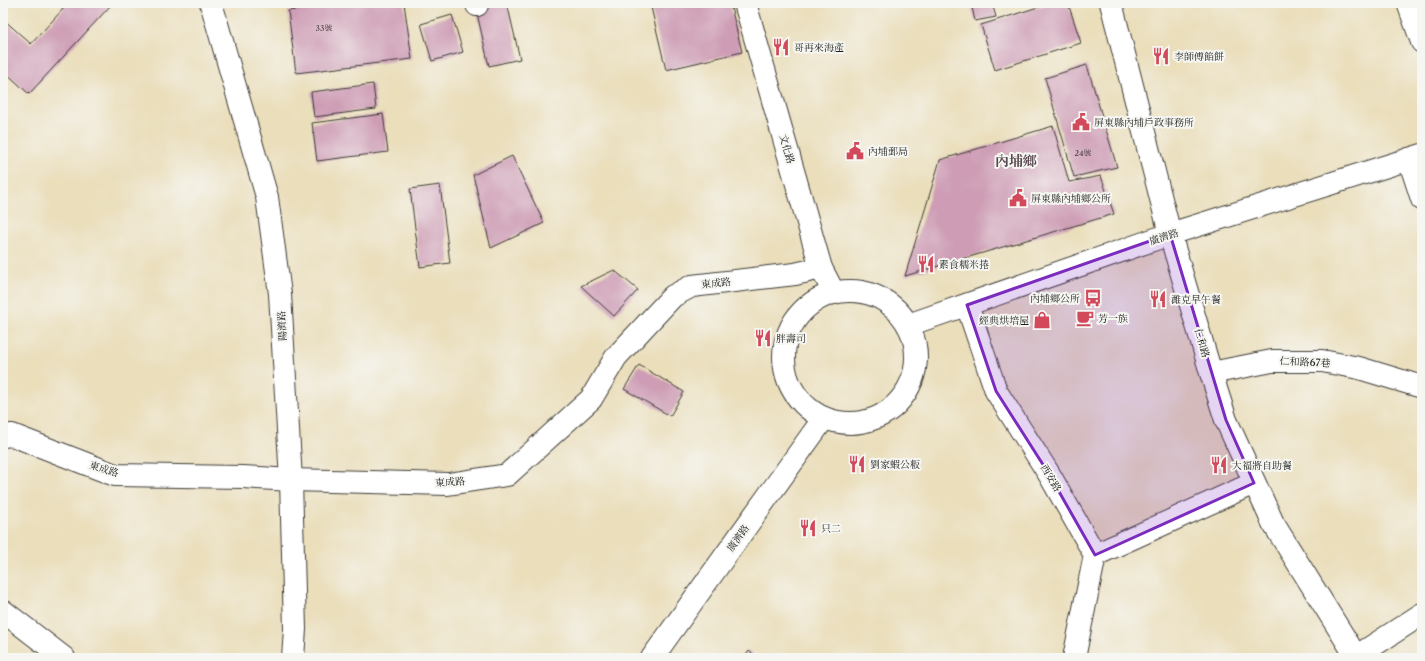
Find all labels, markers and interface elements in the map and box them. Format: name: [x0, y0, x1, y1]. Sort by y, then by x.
house number: 33號: [316, 23, 332, 33]
restaurant icon: 哥再來海產: [771, 37, 791, 57]
place label: 哥再來海產: [794, 41, 844, 54]
restaurant icon: 李師傅餡餅: [1151, 46, 1171, 66]
place label: 李師傅餡餅: [1174, 50, 1224, 63]
public building icon: 屏東縣內埔戶政事務所: [1071, 112, 1091, 132]
place label: 屏東縣內埔戶政事務所: [1094, 116, 1194, 129]
street label: 文化路: [777, 133, 797, 165]
public building icon: 內埔郵局: [845, 141, 865, 161]
place label: 內埔郵局: [868, 145, 908, 158]
house number: 24號: [1074, 148, 1092, 158]
district label: 內埔鄉: [995, 152, 1037, 170]
public building icon: 屏東縣內埔鄉公所: [1008, 188, 1028, 208]
place label: 屏東縣內埔鄉公所: [1031, 192, 1111, 205]
street label: 廣濟路: [1148, 226, 1180, 248]
restaurant icon: 素食糯米捲: [916, 254, 936, 274]
place label: 素食糯米捲: [939, 258, 989, 271]
street label: 東成路: [700, 275, 732, 291]
bus stop icon: 內埔鄉公所: [1083, 288, 1103, 308]
restaurant icon: 濰克早午餐: [1148, 289, 1168, 309]
place label: 內埔鄉公所: [1030, 292, 1080, 305]
place label: 濰克早午餐: [1171, 293, 1221, 306]
cafe icon: 芳一族: [1075, 308, 1095, 328]
shop icon: 經典烘培屋: [1032, 310, 1052, 330]
street label: 陽濟路: [275, 311, 289, 341]
place label: 芳一族: [1098, 312, 1128, 325]
place label: 經典烘培屋: [979, 314, 1029, 327]
street label: 仁和路: [1192, 327, 1212, 359]
restaurant icon: 胖壽司: [753, 328, 773, 348]
place label: 胖壽司: [776, 332, 806, 345]
street label: 仁和路67巷: [1279, 354, 1331, 370]
restaurant icon: 劉家蝦公粄: [847, 454, 867, 474]
restaurant icon: 大福將自助餐: [1209, 455, 1229, 475]
street label: 東成路: [88, 458, 120, 480]
place label: 劉家蝦公粄: [870, 458, 920, 471]
place label: 大福將自助餐: [1232, 459, 1292, 472]
street label: 西安路: [1038, 462, 1064, 494]
street label: 東成路: [435, 474, 465, 490]
restaurant icon: 只二: [798, 518, 818, 538]
street label: 廣濟路: [724, 522, 752, 554]
place label: 只二: [821, 522, 841, 535]

